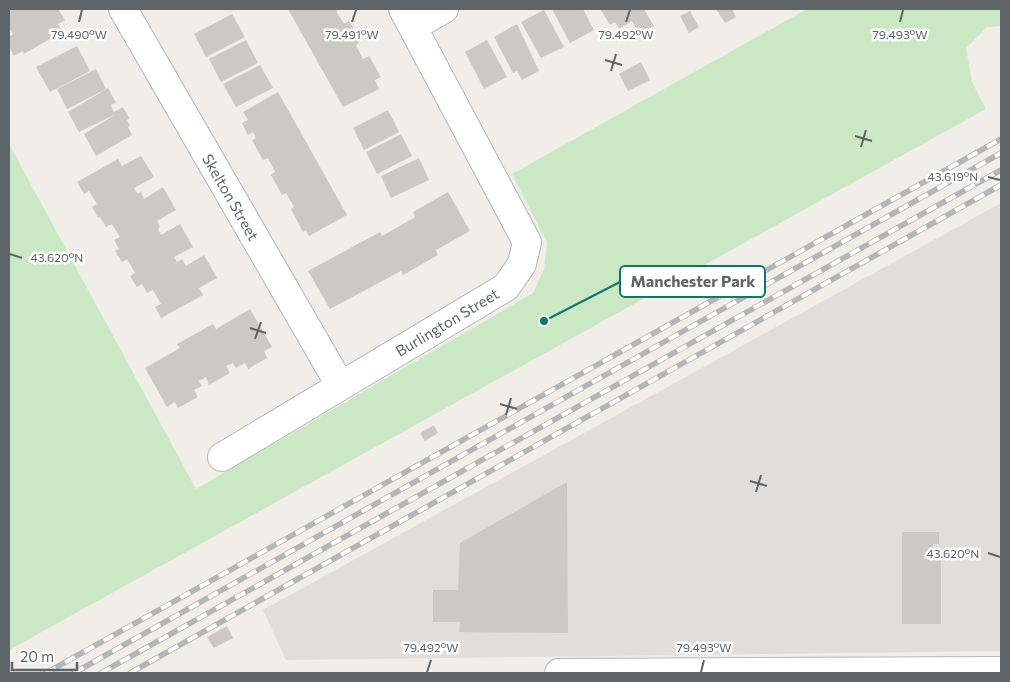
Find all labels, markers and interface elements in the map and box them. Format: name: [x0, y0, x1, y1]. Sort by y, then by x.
text: 79.490°W: [51, 27, 107, 41]
text: 79.491°W: [325, 27, 379, 41]
text: 79.492°W: [598, 27, 654, 41]
text: 79.493°W: [872, 27, 928, 41]
street label: Skelton Street: [199, 150, 263, 244]
text: 43.619°N: [928, 169, 978, 183]
text: 43.620°N: [31, 250, 83, 264]
callout: Manchester Park: [620, 266, 765, 297]
text: Manchester Park: [630, 271, 756, 290]
street label: Burlington Street: [392, 284, 502, 360]
text: 43.620°N: [927, 546, 979, 560]
scale bar: [12, 640, 78, 672]
text: 79.492°W: [403, 640, 459, 654]
text: 79.493°W: [676, 640, 732, 654]
text: 20 m: [20, 647, 54, 665]

